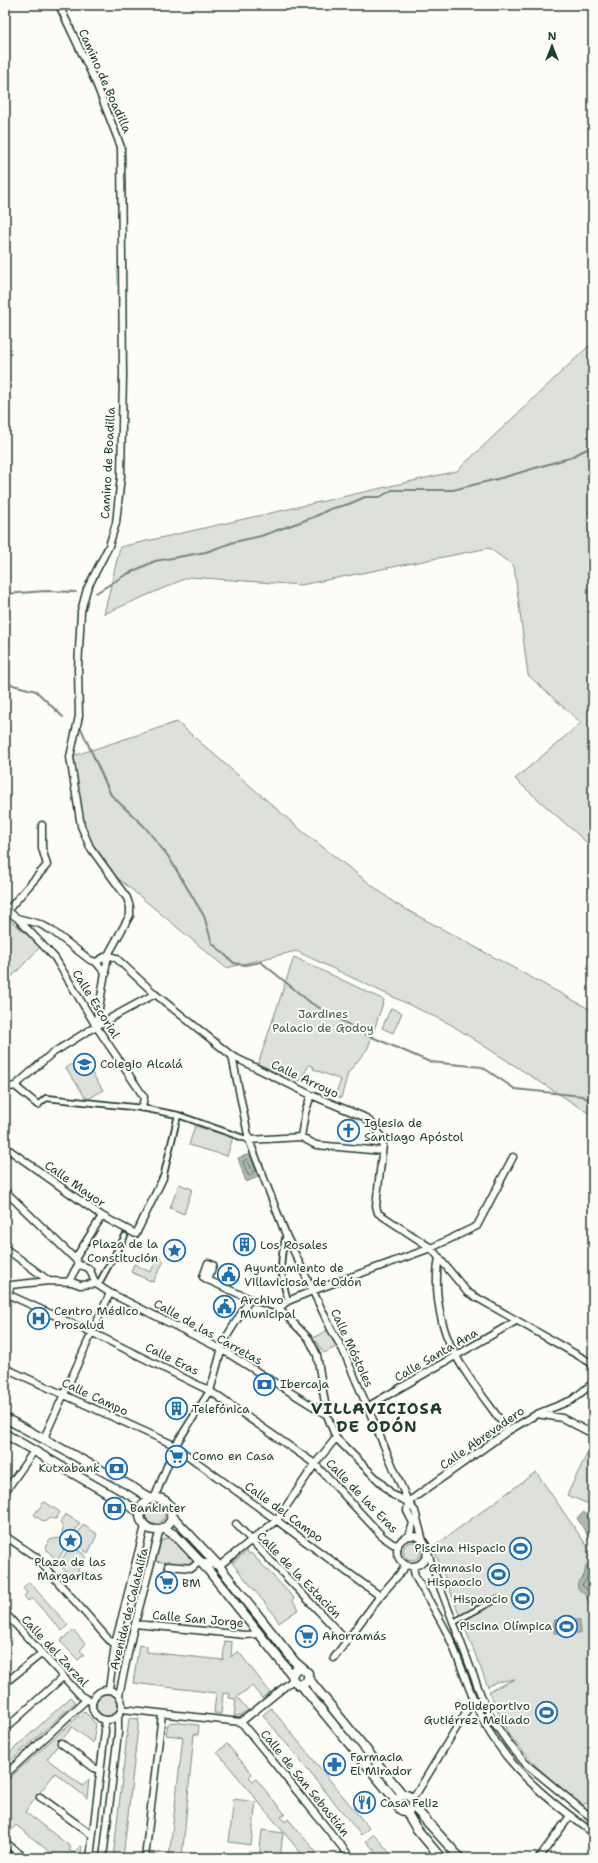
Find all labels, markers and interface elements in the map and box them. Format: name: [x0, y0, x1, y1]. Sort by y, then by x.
street label: Camino de Boadilla: [75, 26, 135, 136]
north arrow: [532, 26, 572, 66]
text: N: [548, 29, 557, 44]
street label: Camino de Boadilla: [97, 406, 119, 519]
street label: Calle Escorial: [69, 967, 124, 1042]
park label: Jardines Palacio de Godoy: [272, 1006, 374, 1036]
school or university icon: Colegio Alcalá: [72, 1051, 98, 1077]
place label: Colegio Alcalá: [100, 1056, 183, 1072]
street label: Calle Arroyo: [269, 1056, 341, 1102]
place label: Iglesia de Santiago Apóstol: [364, 1115, 464, 1145]
church icon: Iglesia de Santiago Apóstol: [336, 1117, 362, 1143]
street label: Calle Mayor: [41, 1157, 109, 1211]
building icon: Los Rosales: [231, 1232, 257, 1258]
place label: Plaza de la Constitución: [87, 1236, 159, 1266]
place label: Los Rosales: [260, 1237, 328, 1253]
place icon: Plaza de la Constitución: [161, 1238, 187, 1264]
place label: Ayuntamiento de Villaviciosa de Odón: [244, 1260, 362, 1290]
public building icon: Ayuntamiento de Villaviciosa de Odón: [216, 1262, 242, 1288]
place label: Archivo Municipal: [240, 1292, 296, 1322]
public building icon: Archivo Municipal: [212, 1294, 238, 1320]
street label: Calle de las Carretas: [151, 1295, 265, 1369]
place label: Centro Médico Prosalud: [54, 1303, 138, 1333]
hospital icon: Centro Médico Prosalud: [25, 1305, 51, 1331]
street label: Calle Móstoles: [327, 1306, 377, 1390]
street label: Calle Santa Ana: [391, 1324, 481, 1385]
street label: Calle Eras: [142, 1339, 202, 1379]
bank icon: Ibercaja: [251, 1371, 277, 1397]
street label: Calle Campo: [59, 1375, 131, 1419]
place label: Ibercaja: [280, 1376, 330, 1392]
building icon: Telefónica: [163, 1396, 189, 1422]
district label: VILLAVICIOSA DE ODÓN: [311, 1398, 443, 1437]
place label: Telefónica: [192, 1401, 250, 1417]
street label: Calle Abrevadero: [437, 1403, 527, 1473]
supermarket icon: Como en Casa: [163, 1443, 189, 1469]
place label: Como en Casa: [192, 1448, 274, 1464]
bank icon: Kutxabank: [103, 1455, 129, 1481]
street label: Calle de las Eras: [322, 1455, 402, 1537]
place label: Kutxabank: [38, 1460, 100, 1476]
street label: Calle del Campo: [241, 1478, 327, 1546]
bank icon: Bankinter: [102, 1495, 128, 1521]
place label: Bankinter: [130, 1500, 186, 1516]
place icon: Plaza de las Margaritas: [57, 1528, 83, 1554]
street label: Calle de la Estación: [253, 1528, 345, 1622]
sports icon: Piscina Hispacio: [508, 1535, 534, 1561]
place label: Piscina Hispacio: [415, 1540, 506, 1556]
street label: Avenida de Calatalifa: [106, 1546, 152, 1672]
place label: Plaza de las Margaritas: [34, 1554, 106, 1584]
place label: Gimnasio Hispaocio: [427, 1560, 482, 1590]
sports icon: Gimnasio Hispaocio: [485, 1562, 511, 1588]
supermarket icon: BM: [153, 1570, 179, 1596]
place label: BM: [182, 1575, 201, 1591]
sports icon: Hispaocio: [510, 1586, 536, 1612]
place label: Hispaocio: [453, 1591, 508, 1607]
street label: Calle San Jorge: [152, 1607, 244, 1631]
street label: Calle del Zarzal: [18, 1612, 92, 1690]
sports icon: Piscina Olímpica: [554, 1613, 580, 1639]
place label: Piscina Olímpica: [459, 1618, 553, 1634]
supermarket icon: Ahorramás: [294, 1623, 320, 1649]
place label: Ahorramás: [322, 1628, 387, 1644]
place label: Polideportivo Gutiérrez Mellado: [424, 1698, 530, 1728]
sports icon: Polideportivo Gutiérrez Mellado: [533, 1700, 559, 1726]
street label: Calle de San Sebastián: [257, 1726, 353, 1840]
place label: Farmacia El Mirador: [350, 1749, 413, 1779]
pharmacy icon: Farmacia El Mirador: [322, 1751, 348, 1777]
restaurant icon: Casa Feliz: [351, 1790, 377, 1816]
place label: Casa Feliz: [380, 1795, 439, 1811]

